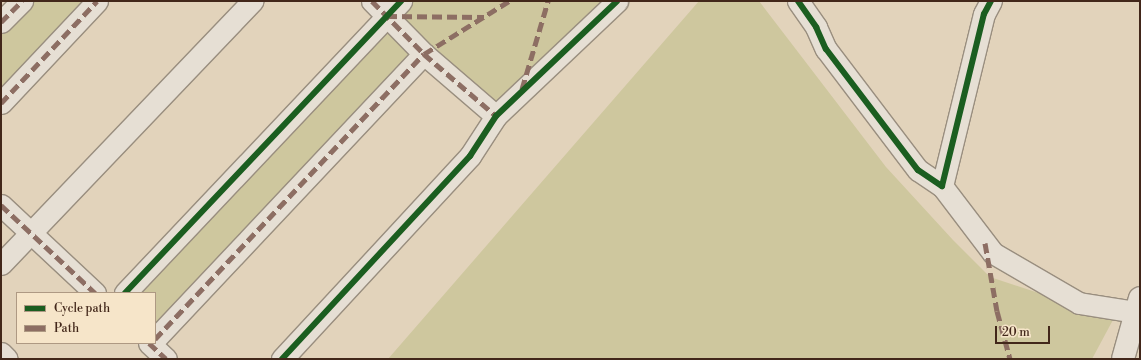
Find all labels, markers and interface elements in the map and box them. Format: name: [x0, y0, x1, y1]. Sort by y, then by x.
legend: [16, 292, 156, 344]
text: Cycle path: [54, 301, 110, 316]
scale bar: [997, 318, 1052, 344]
text: Path: [54, 321, 79, 336]
text: 20 m: [1002, 325, 1030, 340]

